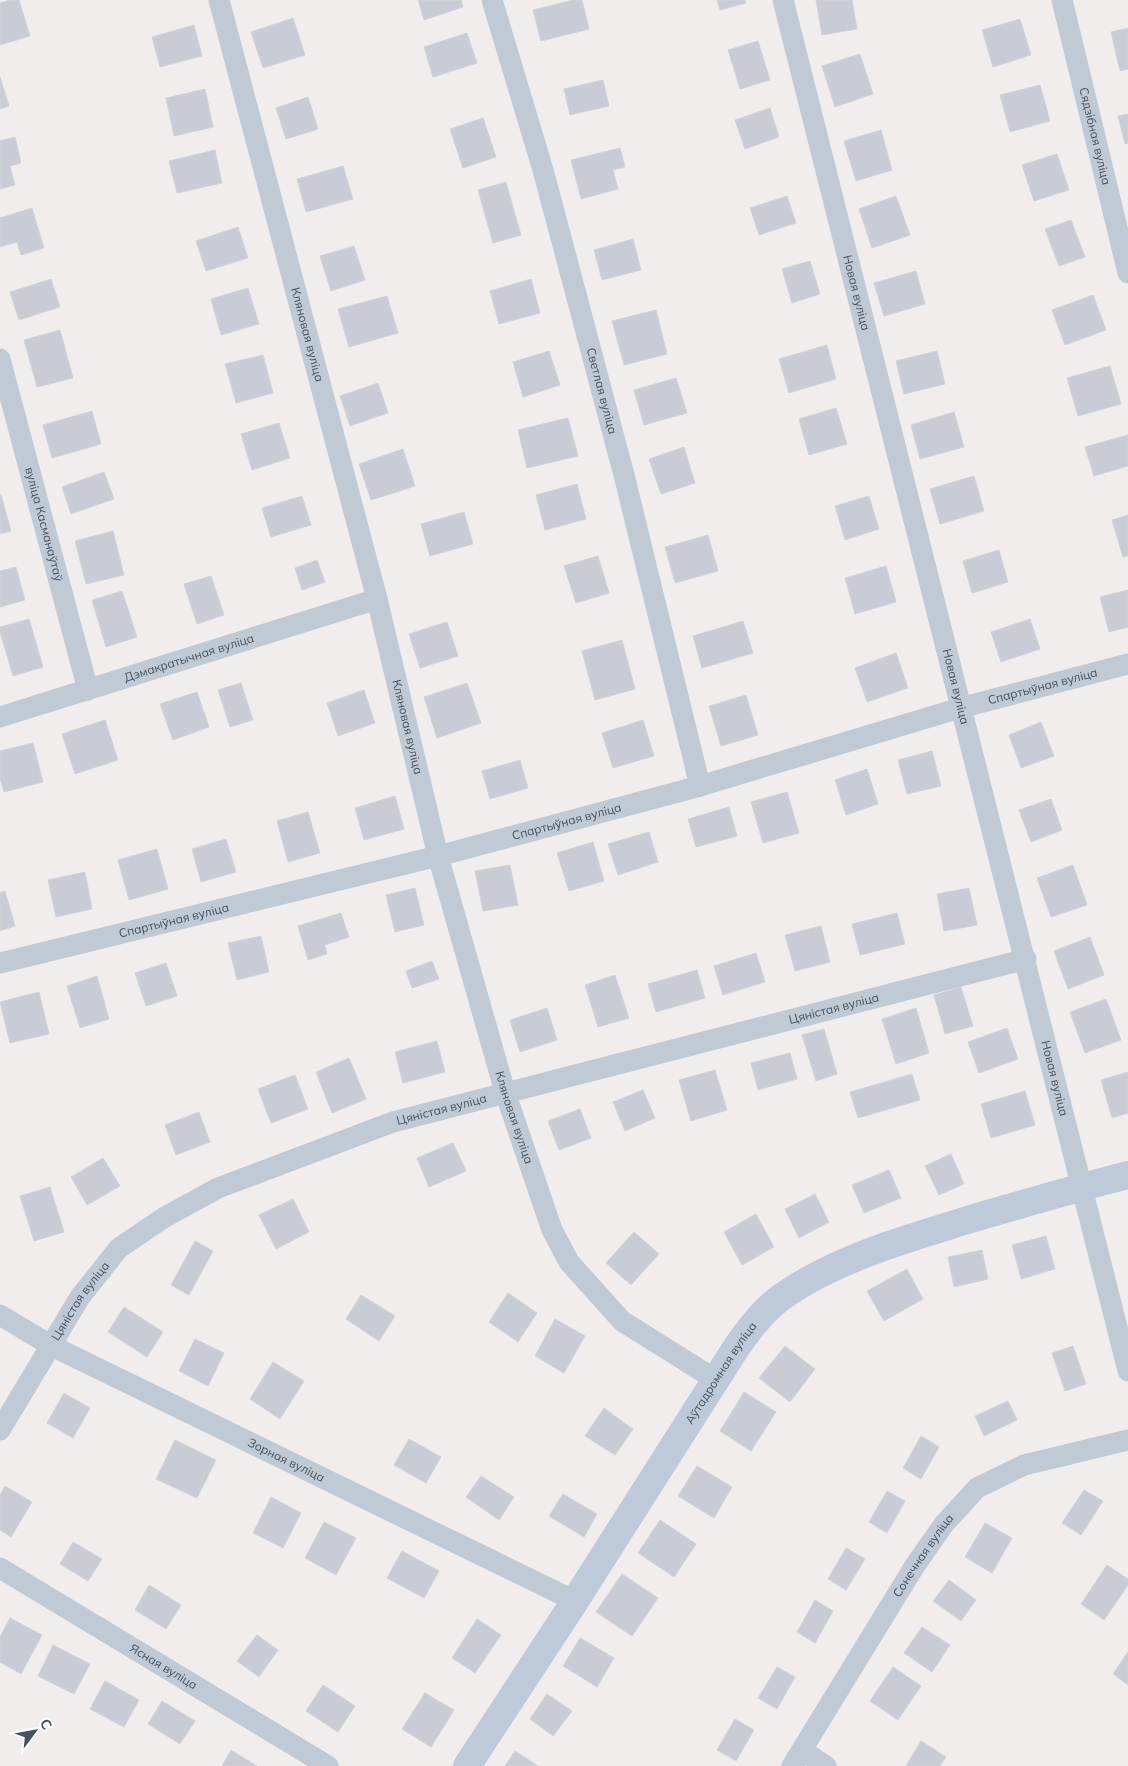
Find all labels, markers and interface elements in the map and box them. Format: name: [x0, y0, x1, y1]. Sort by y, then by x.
street label: Сядзібная вуліца: [1076, 86, 1114, 186]
street label: Новая вуліца: [840, 253, 874, 332]
street label: Кляновая вуліца: [288, 286, 327, 383]
street label: Светлая вуліца: [584, 346, 621, 436]
street label: вуліца Касманаўтаў: [22, 465, 67, 583]
street label: Дэмакратычная вуліца: [122, 630, 256, 685]
street label: Новая вуліца: [939, 647, 973, 726]
street label: Спартыўная вуліца: [986, 664, 1099, 707]
street label: Кляновая вуліца: [389, 678, 426, 776]
street label: Спартыўная вуліца: [510, 799, 623, 843]
street label: Спартыўная вуліца: [117, 899, 230, 941]
street label: Цяністая вуліца: [787, 989, 880, 1027]
street label: Новая вуліца: [1038, 1039, 1072, 1118]
street label: Кляновая вуліца: [492, 1069, 537, 1166]
street label: Цяністая вуліца: [395, 1090, 488, 1128]
street label: Цяністая вуліца: [48, 1258, 112, 1343]
street label: Аўтадромная вуліца: [682, 1318, 760, 1427]
street label: Зорная вуліца: [245, 1435, 327, 1485]
street label: Сонечная вуліца: [889, 1511, 957, 1600]
street label: Ясная вуліца: [127, 1640, 200, 1692]
north arrow: [10, 1706, 60, 1756]
text: С: [36, 1715, 56, 1733]

